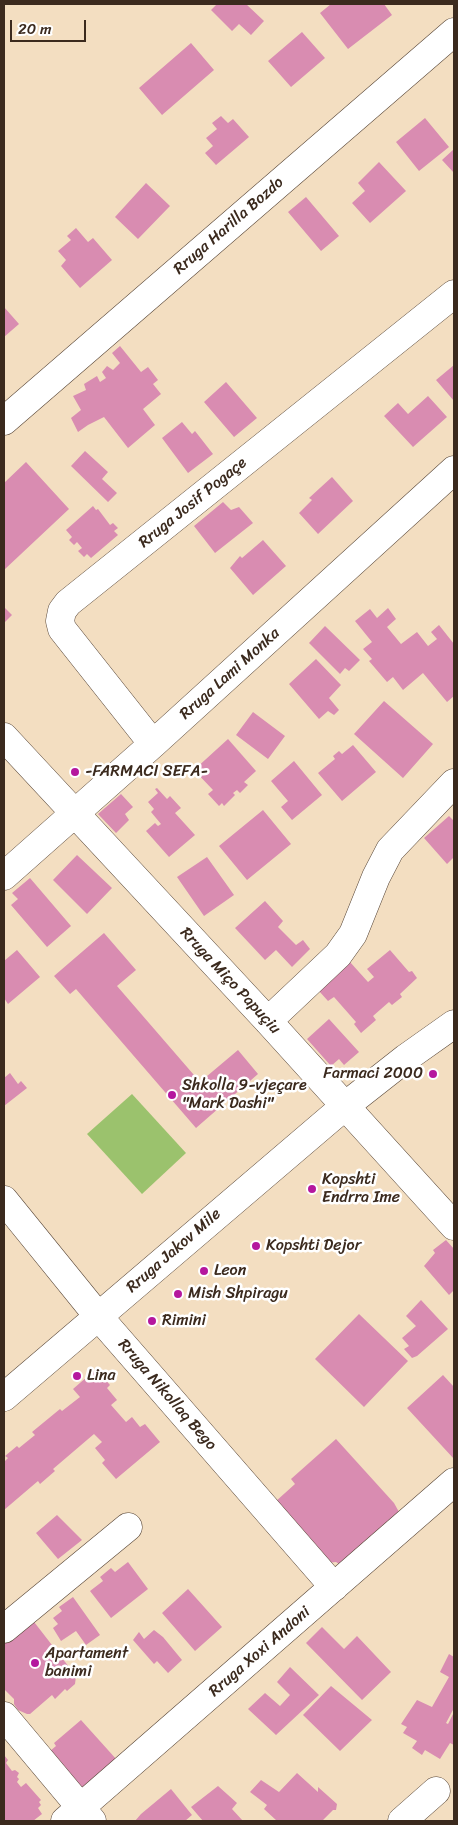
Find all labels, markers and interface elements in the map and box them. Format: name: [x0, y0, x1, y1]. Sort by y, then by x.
scale bar: [12, 10, 89, 42]
text: 20 m: [18, 16, 52, 42]
street label: Rruga Harilla Bozdo: [170, 173, 288, 279]
street label: Rruga Josif Pogaçe: [135, 454, 251, 552]
street label: Rruga Lami Monka: [176, 624, 284, 724]
place label: -FARMACI SEFA-: [85, 762, 208, 782]
marker: -FARMACI SEFA-: [69, 766, 81, 778]
street label: Rruga Miço Papuçiu: [176, 924, 284, 1038]
place label: Farmaci 2000: [323, 1064, 423, 1084]
marker: Farmaci 2000: [427, 1068, 439, 1080]
place label: Shkolla 9-vjeçare "Mark Dashi": [182, 1076, 307, 1114]
marker: Shkolla 9-vjeçare "Mark Dashi": [166, 1089, 178, 1101]
place label: Kopshti Endrra Ime: [322, 1170, 400, 1208]
marker: Kopshti Endrra Ime: [306, 1183, 318, 1195]
street label: Rruga Jakov Mile: [123, 1205, 225, 1297]
place label: Kopshti Dejor: [266, 1236, 361, 1256]
marker: Kopshti Dejor: [250, 1240, 262, 1252]
place label: Leon: [214, 1261, 246, 1281]
marker: Leon: [198, 1265, 210, 1277]
place label: Mish Shpiragu: [188, 1284, 288, 1304]
marker: Mish Shpiragu: [172, 1288, 184, 1300]
place label: Rimini: [162, 1311, 206, 1331]
marker: Rimini: [146, 1315, 158, 1327]
street label: Rruga Nikollaq Bego: [114, 1336, 220, 1454]
place label: Lina: [87, 1366, 115, 1386]
marker: Lina: [71, 1370, 83, 1382]
street label: Rruga Xoxi Andoni: [205, 1603, 315, 1701]
place label: Apartament banimi: [45, 1644, 128, 1682]
marker: Apartament banimi: [29, 1657, 41, 1669]

